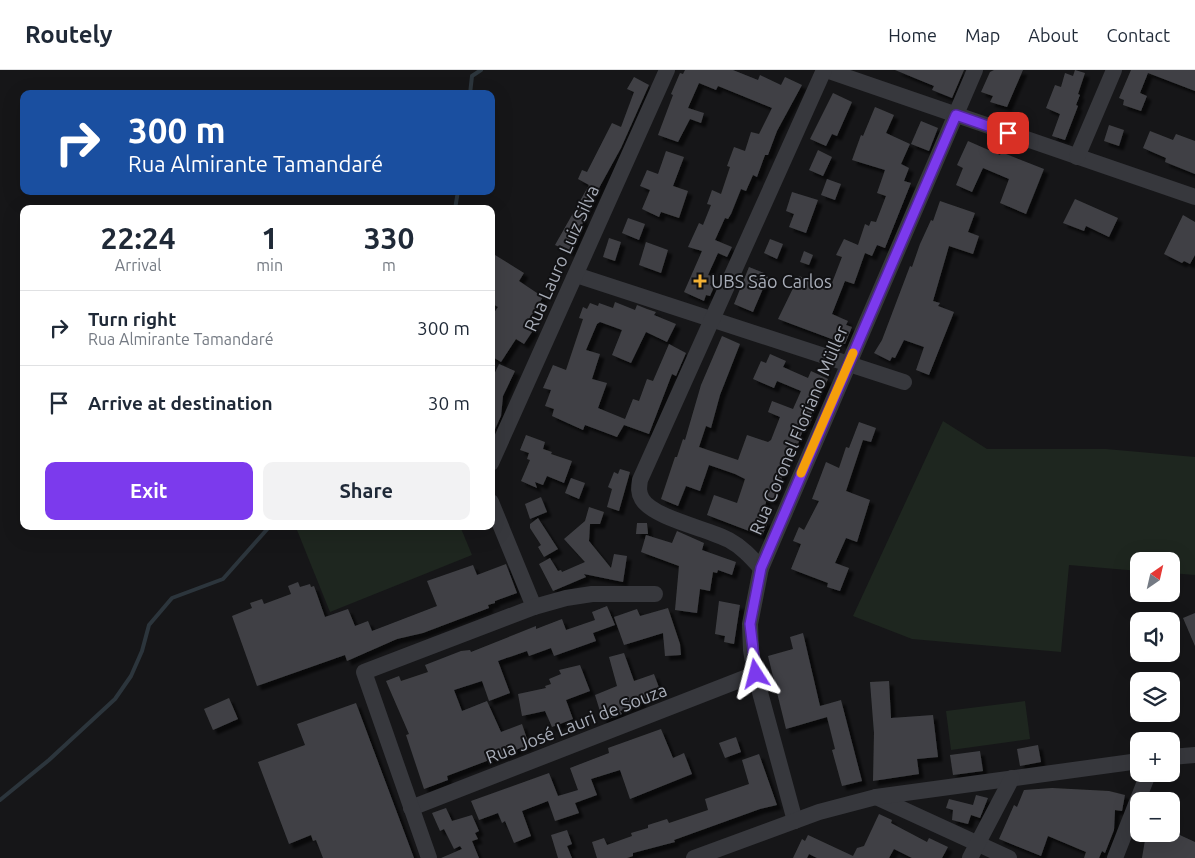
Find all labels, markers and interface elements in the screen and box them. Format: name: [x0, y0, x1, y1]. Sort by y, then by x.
text: Routely: [25, 21, 112, 48]
text: Home: [888, 25, 937, 45]
text: Map: [965, 25, 1000, 45]
text: About: [1028, 25, 1078, 45]
text: Contact: [1106, 25, 1170, 45]
icon: right: [45, 110, 110, 175]
text: 300 m: [128, 110, 226, 150]
pin: [987, 112, 1029, 154]
icon: arrive: [994, 119, 1022, 147]
text: Rua Almirante Tamandaré: [128, 151, 383, 176]
street label: Rua Lauro Luiz Silva: [520, 182, 602, 334]
text: 22:24: [101, 221, 176, 255]
text: 1: [261, 221, 278, 255]
text: 330: [364, 221, 414, 255]
text: Arrival: [115, 256, 161, 274]
text: min: [256, 256, 283, 274]
text: m: [382, 256, 396, 274]
place label: UBS São Carlos: [711, 271, 832, 291]
marker: UBS São Carlos: [693, 274, 707, 288]
text: Turn right: [88, 308, 176, 330]
icon: right: [45, 314, 73, 342]
text: 300 m: [417, 317, 470, 339]
street label: Rua Coronel Floriano Müller: [745, 322, 851, 537]
text: Rua Almirante Tamandaré: [88, 330, 274, 348]
icon: arrive: [45, 389, 73, 417]
text: Arrive at destination: [88, 392, 273, 414]
text: 30 m: [428, 392, 470, 414]
button: Exit: [45, 462, 253, 520]
button: Share: [263, 462, 470, 520]
north arrow: [1130, 552, 1180, 602]
map controls: [1130, 552, 1180, 842]
button: sound: [1130, 612, 1180, 662]
position arrow: [729, 647, 781, 699]
button: layers: [1130, 672, 1180, 722]
street label: Rua José Lauri de Souza: [483, 679, 669, 767]
button: +: [1130, 732, 1180, 782]
button: −: [1130, 792, 1180, 842]

